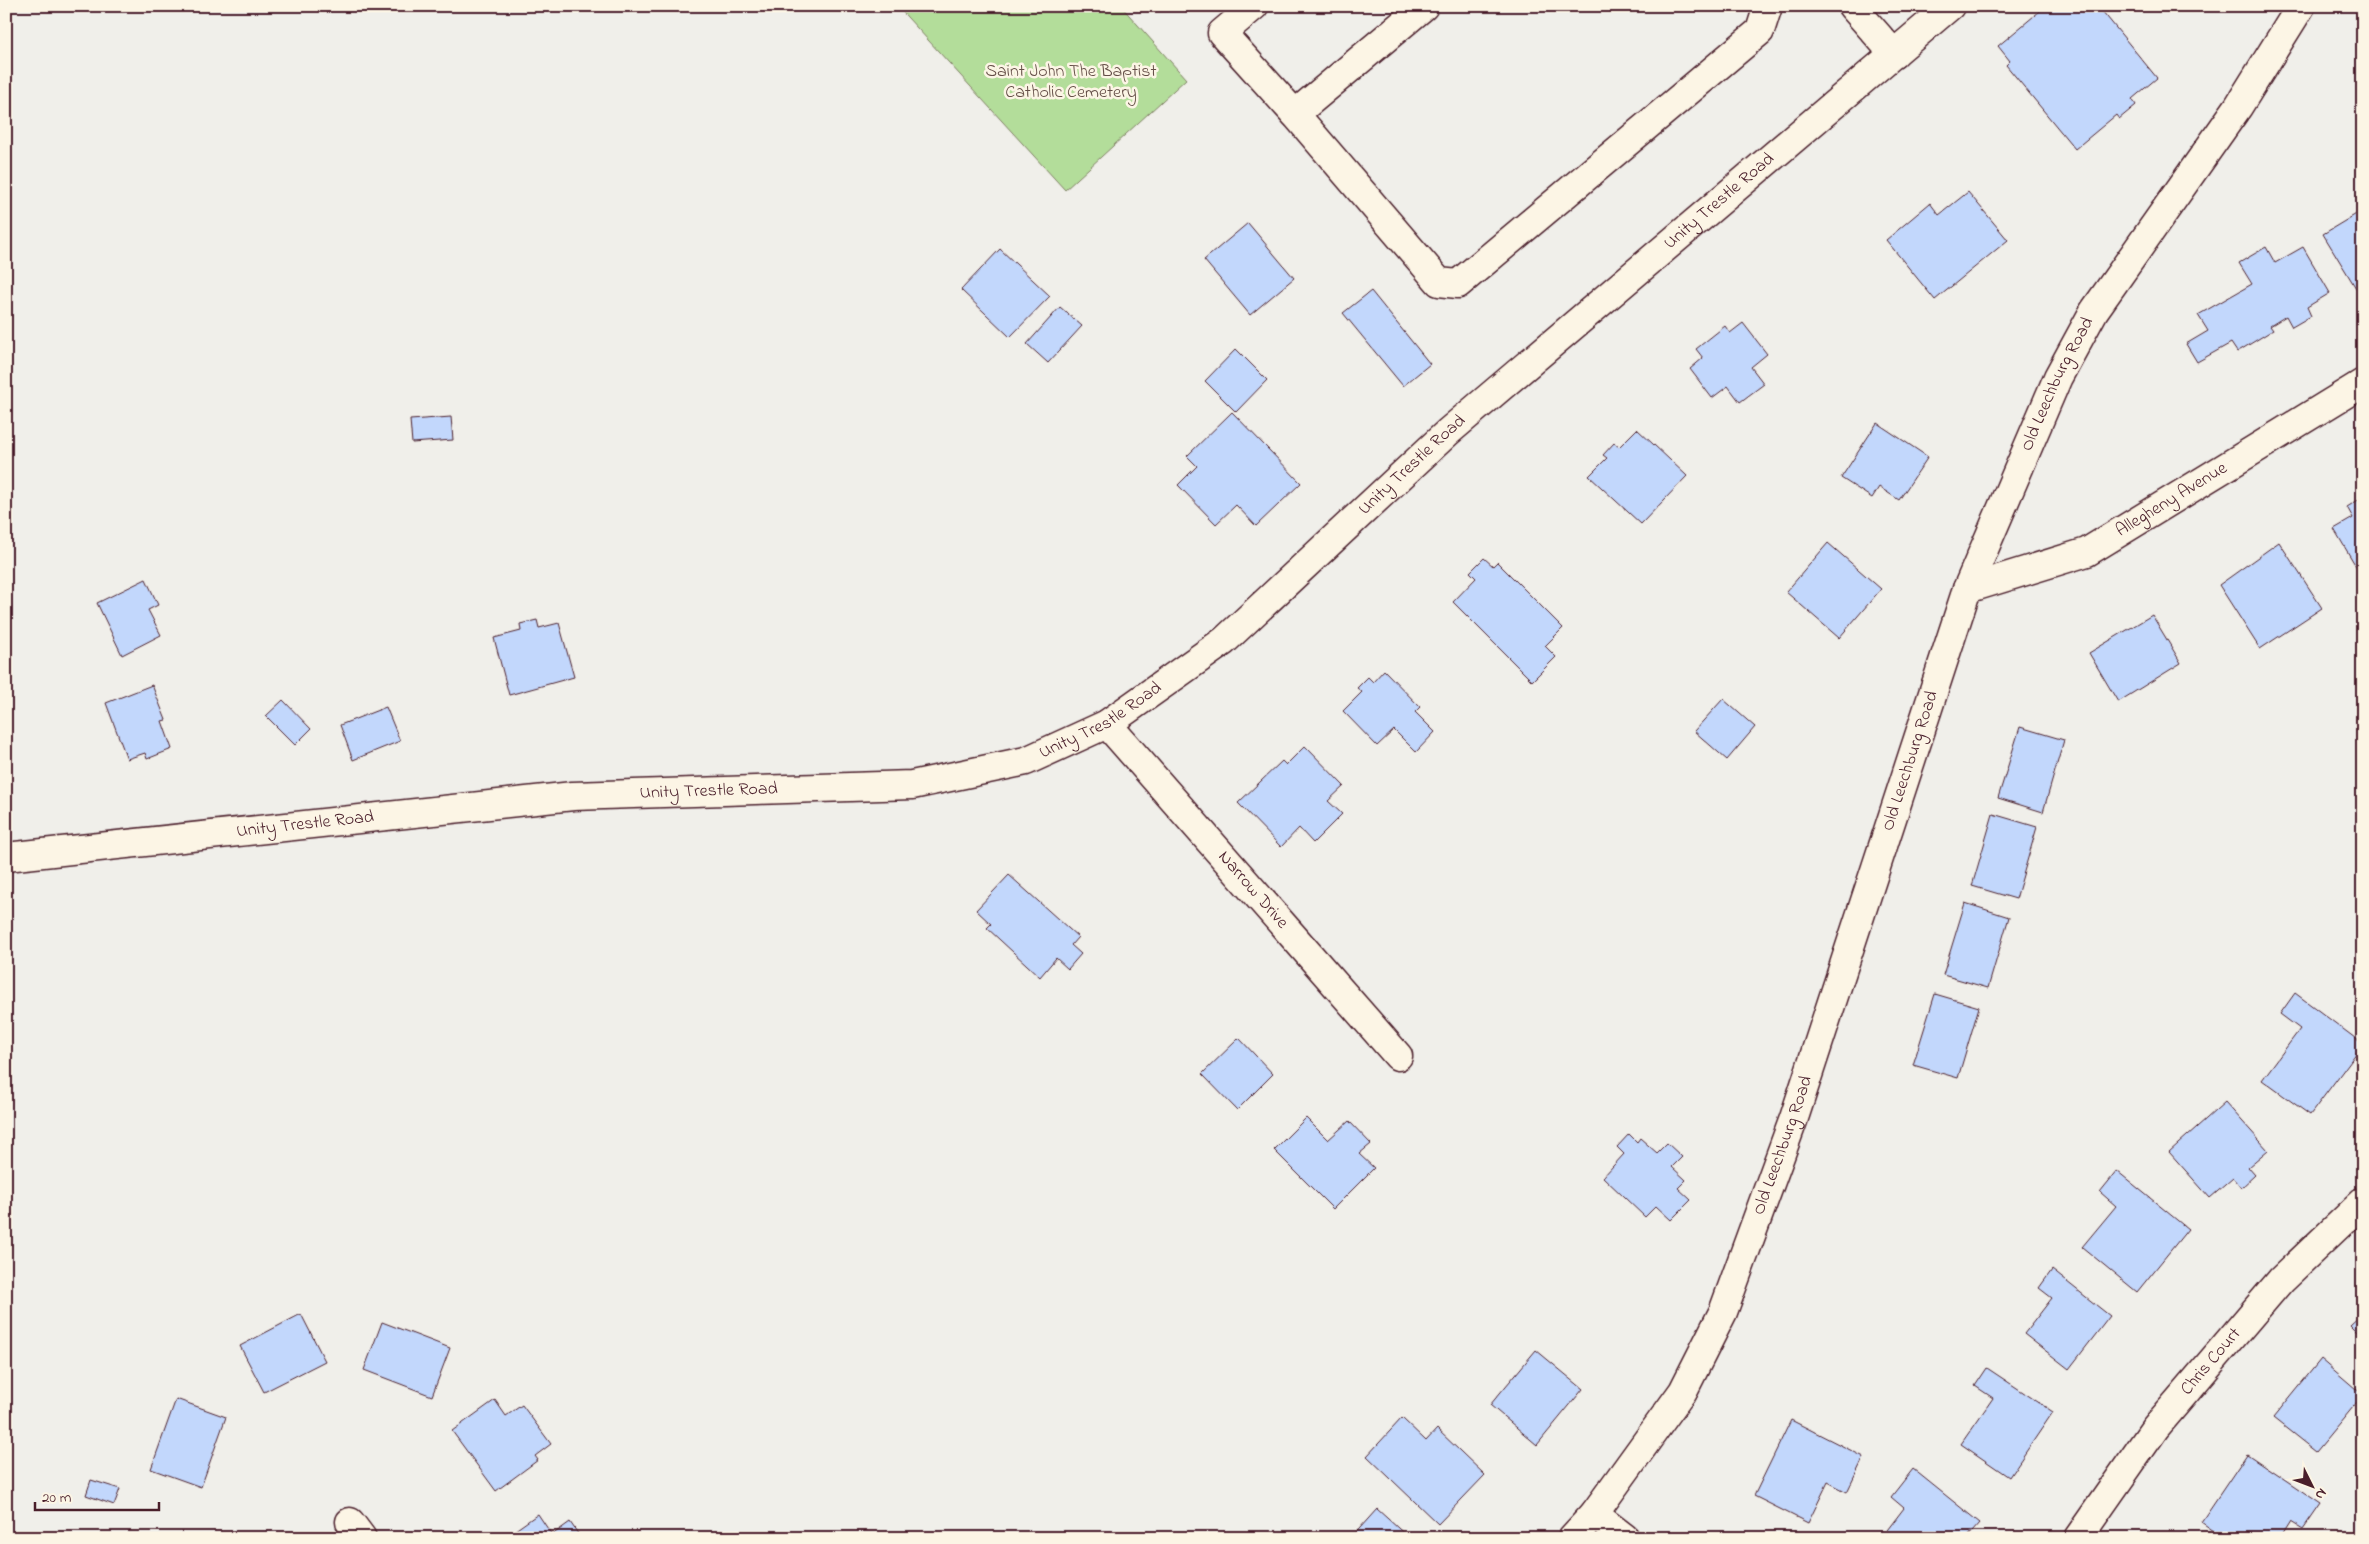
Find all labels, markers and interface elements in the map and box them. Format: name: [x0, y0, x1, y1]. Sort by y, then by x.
park label: Saint John The Baptist Catholic Cemetery: [985, 59, 1157, 106]
street label: Unity Trestle Road: [1659, 147, 1781, 256]
street label: Old Leechburg Road: [2015, 313, 2101, 455]
street label: Unity Trestle Road: [1353, 409, 1472, 522]
street label: Allegheny Avenue: [2111, 455, 2233, 544]
street label: Unity Trestle Road: [1035, 676, 1168, 766]
street label: Old Leechburg Road: [1876, 688, 1946, 835]
street label: Unity Trestle Road: [639, 776, 778, 807]
street label: Unity Trestle Road: [235, 804, 375, 845]
street label: Narrow Drive: [1211, 845, 1295, 936]
street label: Old Leechburg Road: [1747, 1073, 1820, 1219]
street label: Chris Court: [2175, 1322, 2248, 1402]
north arrow: [2286, 1462, 2336, 1512]
scale bar: [35, 1479, 159, 1511]
text: N: [2310, 1483, 2332, 1504]
text: 20 m: [42, 1487, 72, 1509]

